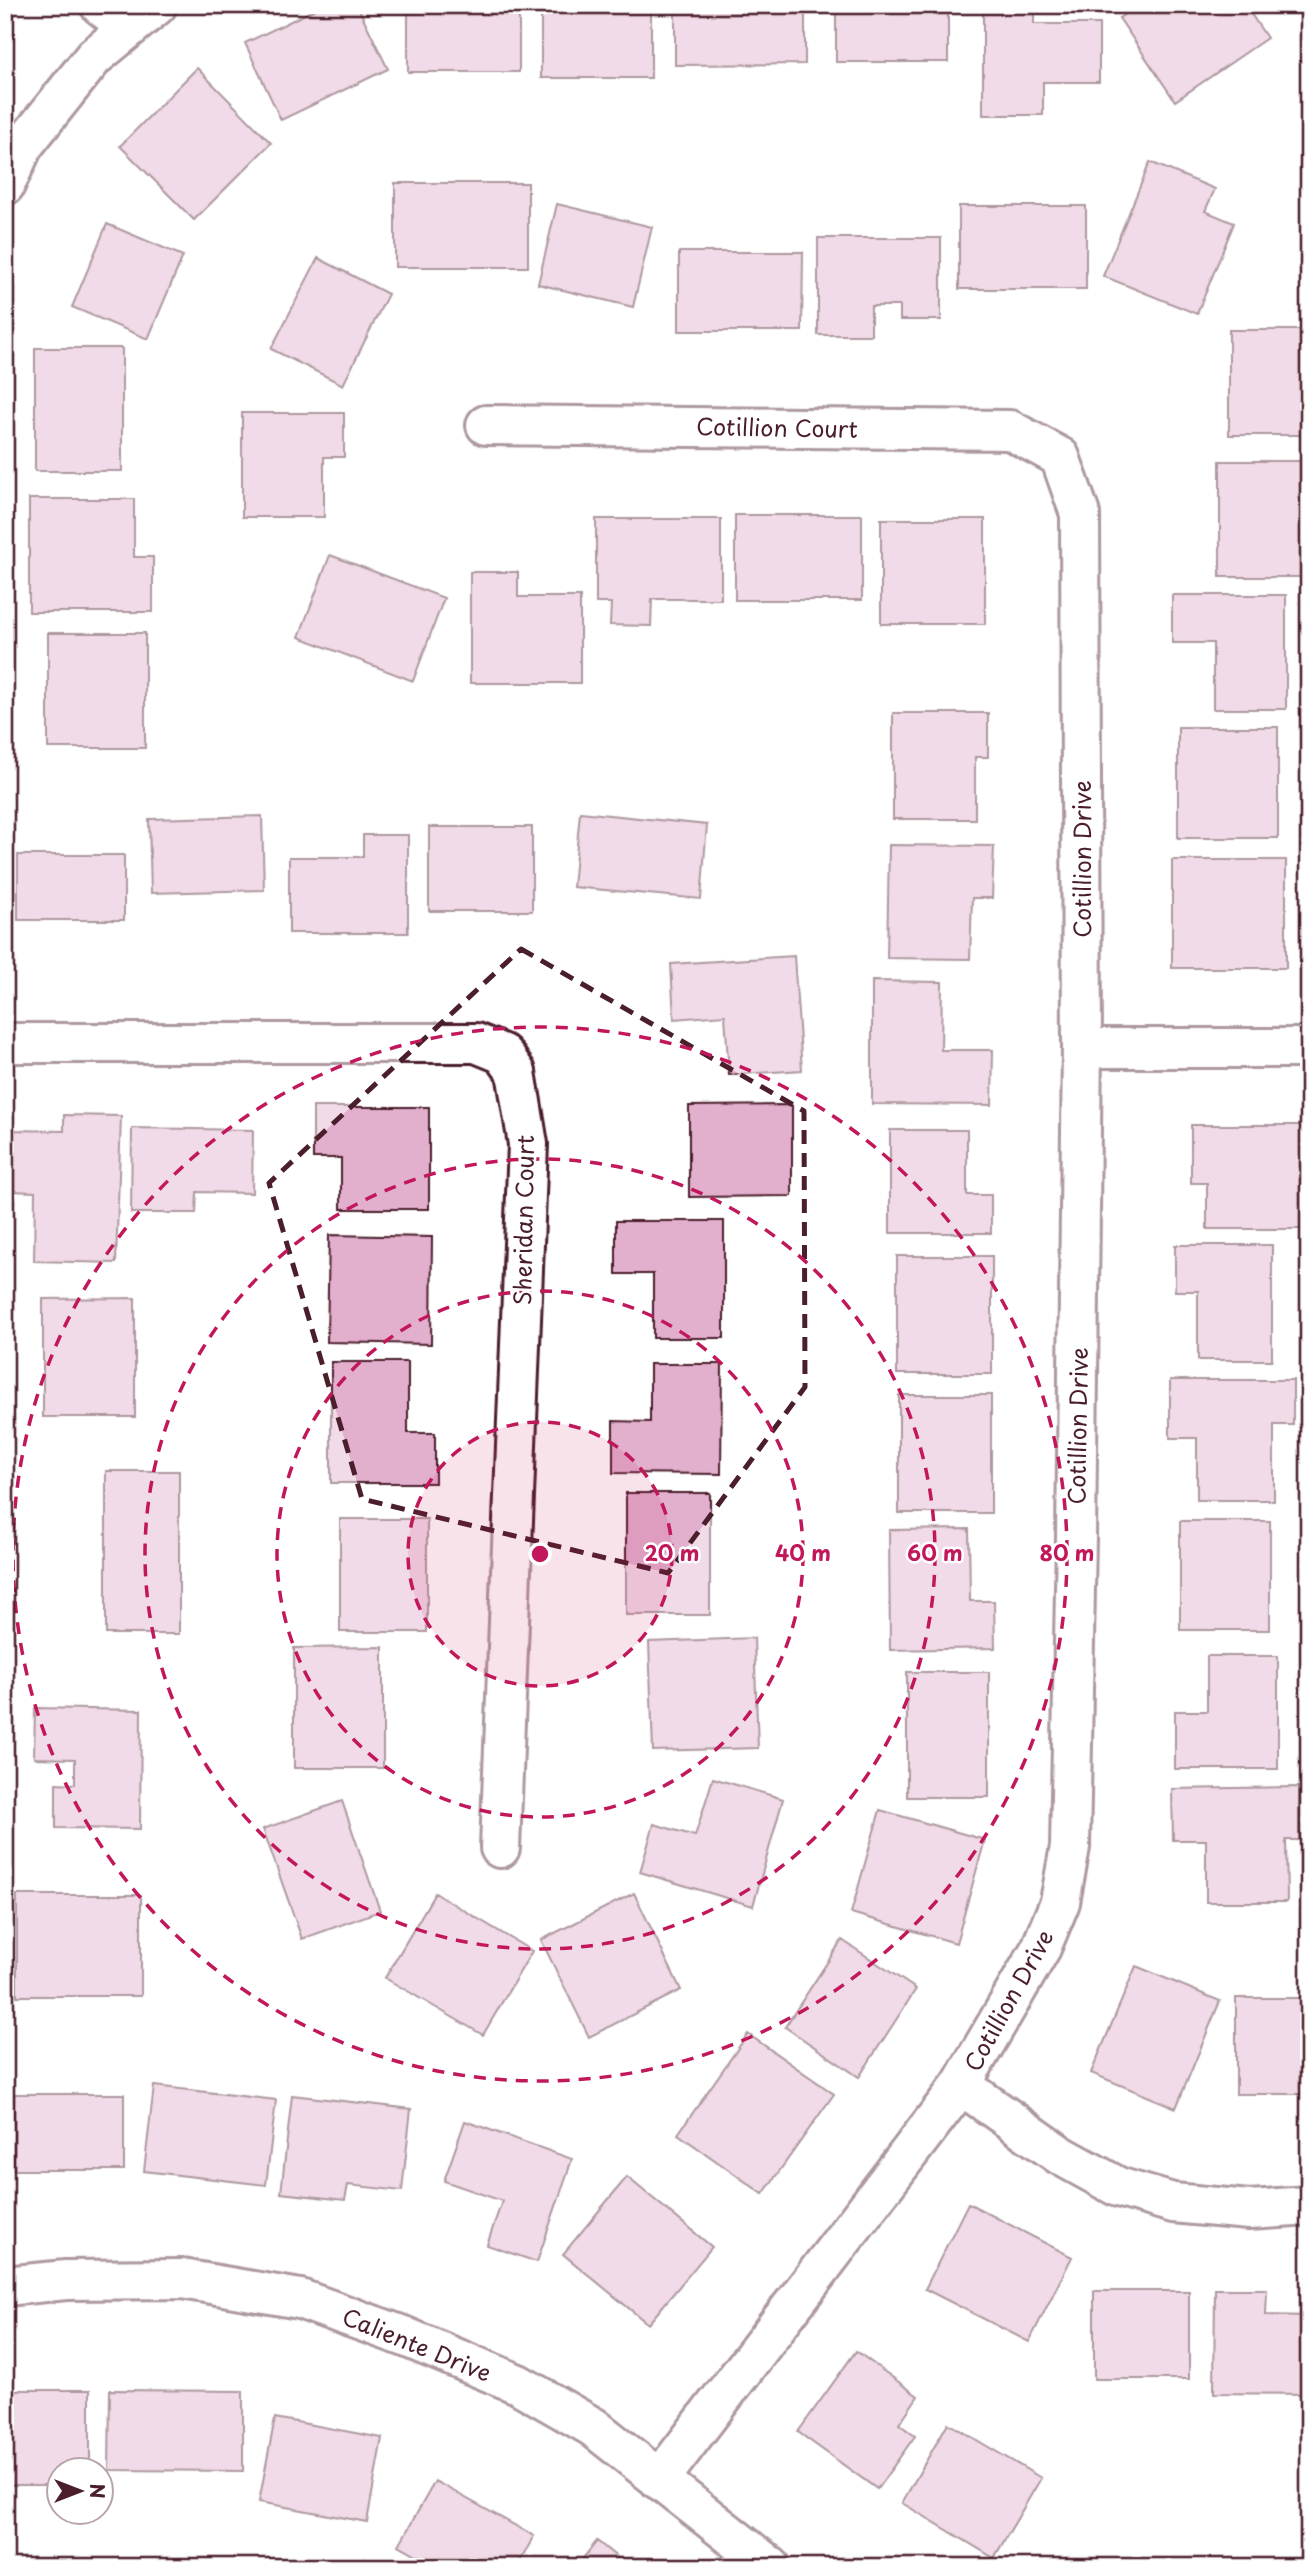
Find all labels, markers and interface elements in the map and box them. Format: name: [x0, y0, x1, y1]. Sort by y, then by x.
street label: Cotillion Court: [696, 408, 858, 446]
street label: Cotillion Drive: [1064, 780, 1099, 938]
street label: Sheridan Court: [504, 1135, 542, 1305]
street label: Cotillion Drive: [1058, 1347, 1096, 1505]
text: 20 m: [645, 1536, 699, 1568]
text: 40 m: [775, 1536, 831, 1568]
text: 60 m: [907, 1536, 963, 1568]
text: 80 m: [1040, 1536, 1094, 1568]
centre of rings: [528, 1542, 552, 1566]
street label: Cotillion Drive: [955, 1923, 1061, 2077]
street label: Caliente Drive: [337, 2298, 497, 2390]
north arrow: [46, 2456, 116, 2526]
text: N: [84, 2483, 112, 2499]

